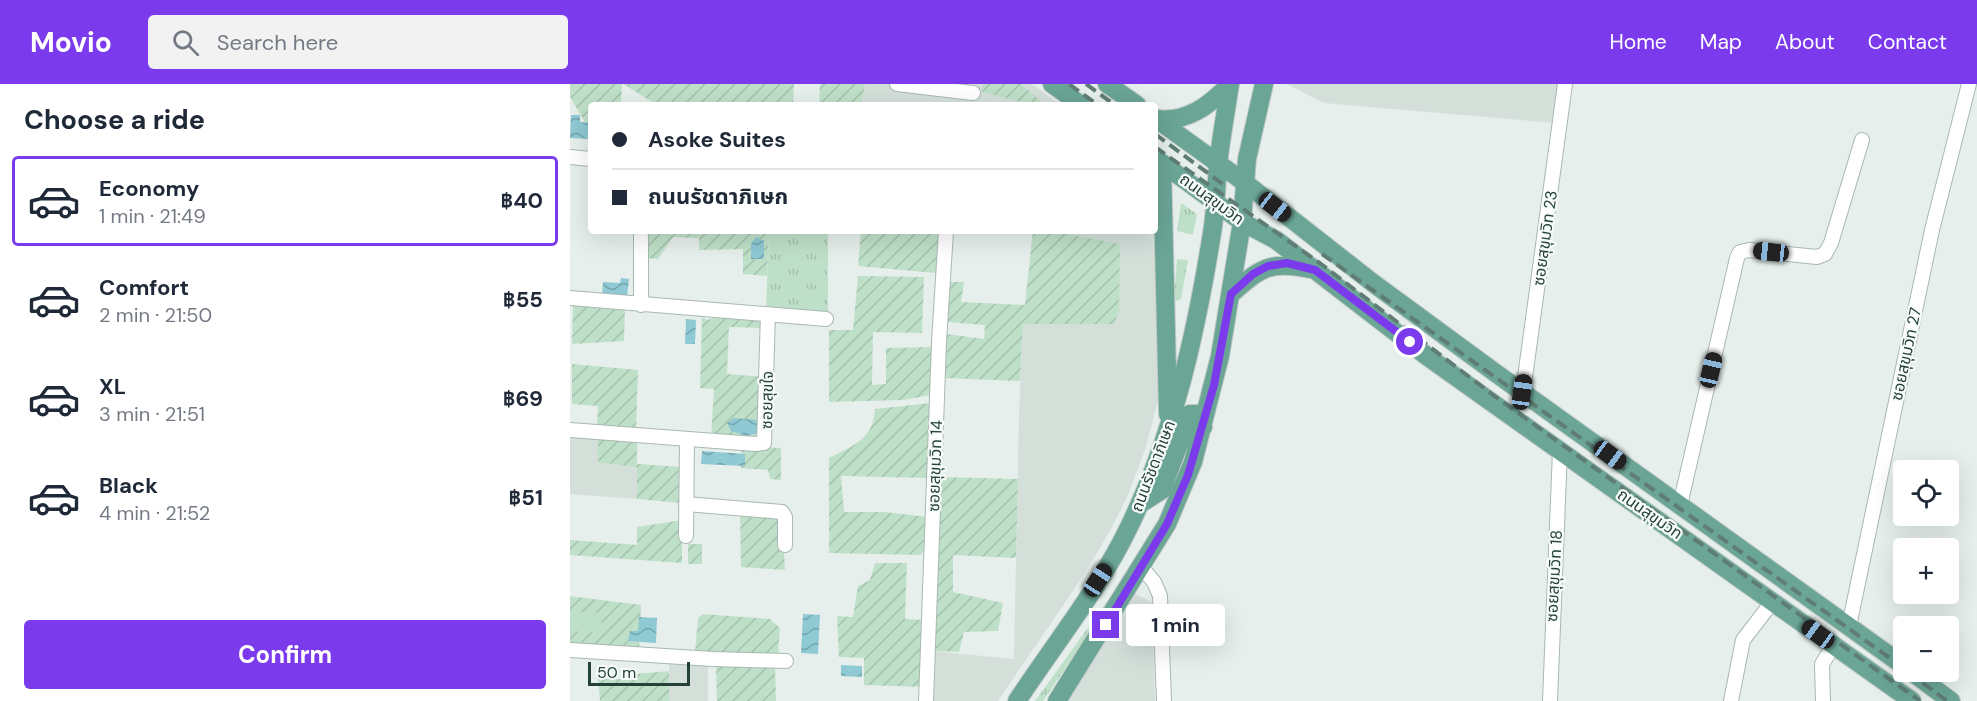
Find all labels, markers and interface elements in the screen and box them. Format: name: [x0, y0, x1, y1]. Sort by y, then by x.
search box: [148, 15, 568, 69]
text: Movio: [30, 24, 112, 61]
icon: search: [169, 26, 202, 59]
text: Search here: [217, 28, 338, 57]
text: Home: [1609, 28, 1667, 56]
text: Map: [1700, 28, 1742, 56]
text: About: [1775, 28, 1835, 56]
text: Contact: [1868, 28, 1947, 56]
text: Choose a ride: [24, 102, 205, 137]
text: Asoke Suites: [648, 125, 786, 154]
street label: ถนนสุขุมวิท: [1176, 169, 1248, 229]
icon: car: [27, 174, 81, 228]
text: Economy: [99, 174, 199, 203]
text: ถนนรัชดาภิเษก: [648, 182, 788, 211]
text: ฿40: [500, 186, 543, 215]
car: [1255, 189, 1295, 225]
street label: ซอยสุขุมวิท 23: [1528, 189, 1562, 287]
text: 1 min · 21:49: [99, 203, 206, 229]
car: [1752, 241, 1790, 263]
icon: car: [27, 273, 81, 327]
text: Comfort: [99, 273, 189, 302]
text: ฿55: [503, 285, 543, 314]
text: 2 min · 21:50: [99, 302, 212, 328]
street label: ซอยสุขุมวิท 27: [1886, 306, 1926, 402]
route start: [1396, 328, 1423, 355]
car: [1698, 350, 1724, 390]
street label: ซอยสุขใจ: [756, 371, 778, 429]
icon: car: [27, 372, 81, 426]
text: XL: [99, 372, 126, 401]
car: [1511, 373, 1533, 411]
text: ฿69: [503, 384, 543, 413]
text: 3 min · 21:51: [99, 401, 205, 427]
street label: ถนนรัชดาภิเษก: [1126, 417, 1180, 515]
street label: ซอยสุขุมวิท 14: [923, 419, 947, 512]
car: [1590, 437, 1630, 473]
map controls: [1893, 460, 1959, 682]
button: locate: [1893, 460, 1959, 526]
icon: car: [27, 471, 81, 525]
text: Black: [99, 471, 158, 500]
text: ฿51: [509, 483, 543, 512]
street label: ถนนสุขุมวิท: [1613, 484, 1687, 544]
text: 4 min · 21:52: [99, 500, 210, 526]
street label: ซอยสุขุมวิท 18: [1541, 530, 1567, 622]
button: +: [1893, 538, 1959, 604]
car: [1081, 560, 1115, 600]
callout: 1 min: [1127, 604, 1226, 646]
route end: [1092, 611, 1119, 638]
text: 1 min: [1151, 612, 1200, 638]
car: [1798, 616, 1838, 652]
button: −: [1893, 616, 1959, 682]
button: Confirm: [24, 620, 546, 689]
scale bar: [588, 659, 690, 686]
text: 50 m: [597, 662, 636, 683]

